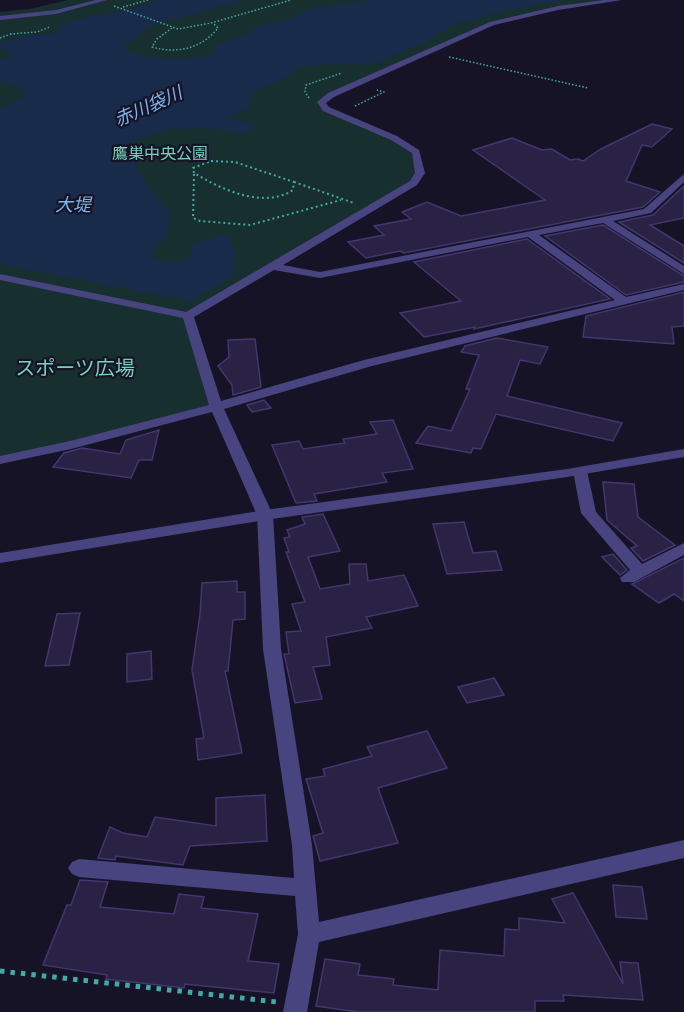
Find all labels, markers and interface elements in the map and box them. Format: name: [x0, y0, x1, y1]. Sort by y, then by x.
water label: 赤川袋川: [110, 80, 187, 131]
park label: 鷹巣中央公園: [112, 143, 208, 164]
water label: 大堤: [55, 193, 93, 216]
park label: スポーツ広場: [15, 355, 135, 381]

